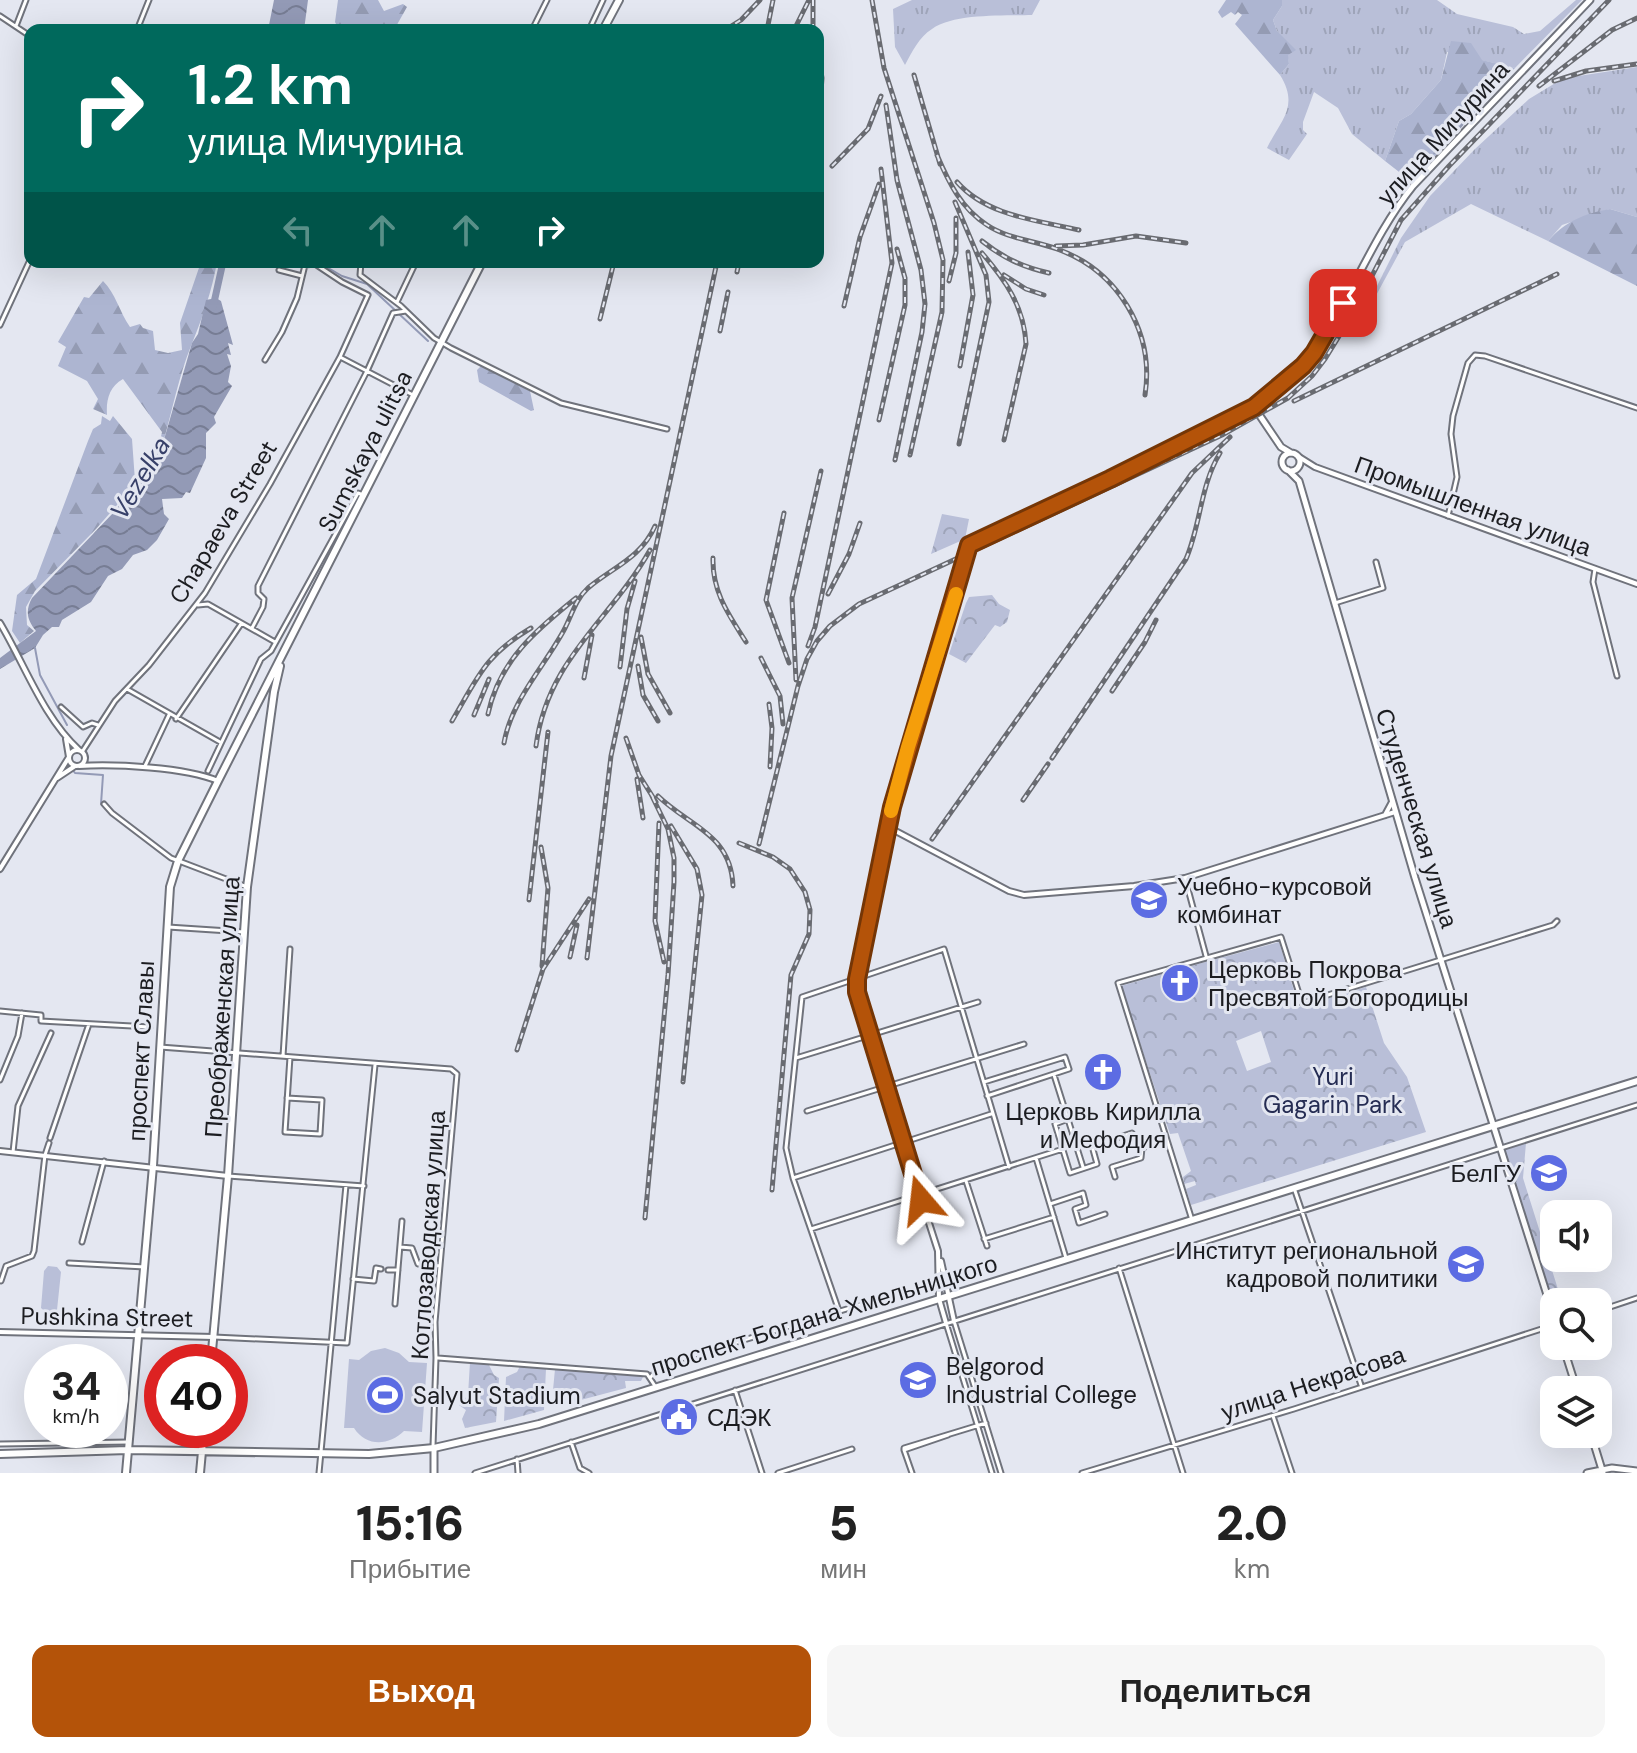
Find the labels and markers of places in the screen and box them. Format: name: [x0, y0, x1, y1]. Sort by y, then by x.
pin: [1309, 269, 1377, 337]
place label: Учебно-курсовой комбинат: [1177, 871, 1372, 930]
school or university icon: Учебно-курсовой комбинат: [1128, 879, 1170, 921]
place label: Церковь Покрова Пресвятой Богородицы: [1208, 954, 1469, 1013]
church icon: Церковь Покрова Пресвятой Богородицы: [1159, 962, 1201, 1004]
church icon: Церковь Кирилла и Мефодия: [1082, 1051, 1124, 1093]
place label: Церковь Кирилла и Мефодия: [1005, 1096, 1202, 1155]
school or university icon: БелГУ: [1528, 1152, 1570, 1194]
place label: БелГУ: [1450, 1158, 1522, 1189]
place label: Институт региональной кадровой политики: [1175, 1235, 1438, 1294]
school or university icon: Институт региональной кадровой политики: [1445, 1243, 1487, 1285]
place label: Belgorod Industrial College: [946, 1351, 1137, 1410]
school or university icon: Belgorod Industrial College: [897, 1359, 939, 1401]
sports icon: Salyut Stadium: [364, 1374, 406, 1416]
place label: Salyut Stadium: [413, 1380, 581, 1411]
public building icon: СДЭК: [658, 1396, 700, 1438]
place label: СДЭК: [707, 1402, 771, 1433]

